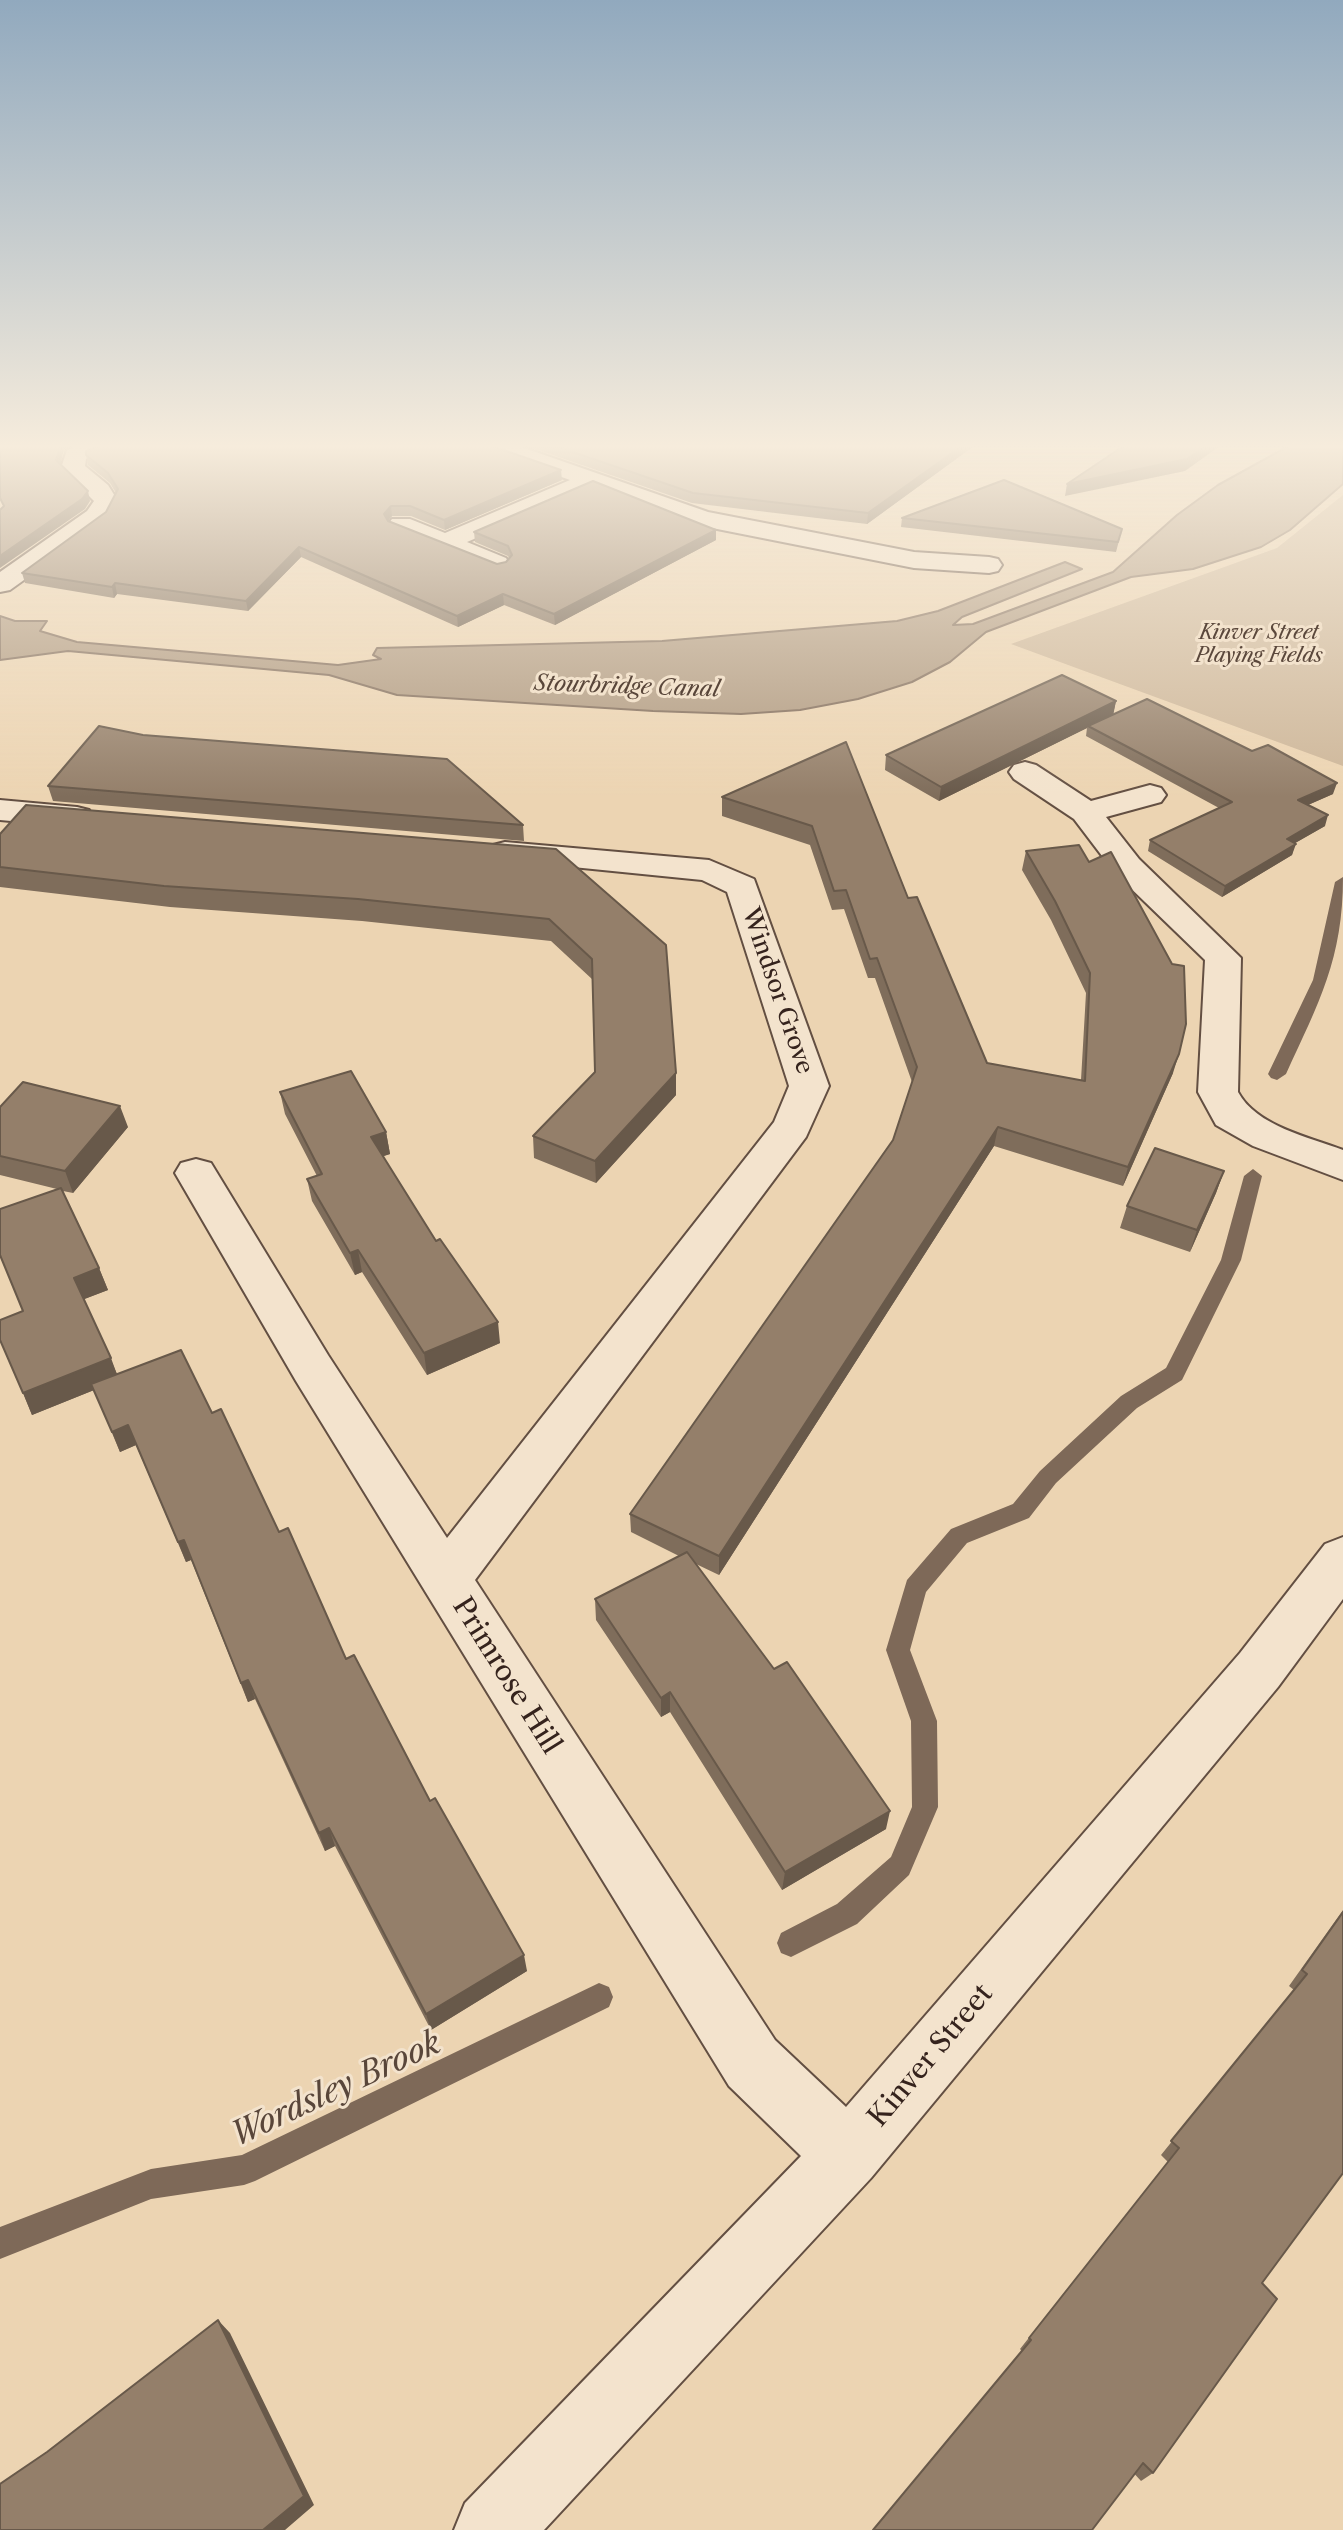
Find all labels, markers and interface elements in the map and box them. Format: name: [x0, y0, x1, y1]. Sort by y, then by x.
park label: Kinver Street Playing Fields: [1195, 621, 1323, 668]
water label: Stourbridge Canal: [534, 671, 720, 703]
street label: Windsor Grove: [735, 904, 819, 1078]
street label: Primrose Hill: [445, 1592, 567, 1760]
street label: Kinver Street: [862, 1978, 1000, 2134]
water label: Wordsley Brook: [225, 2024, 447, 2156]

